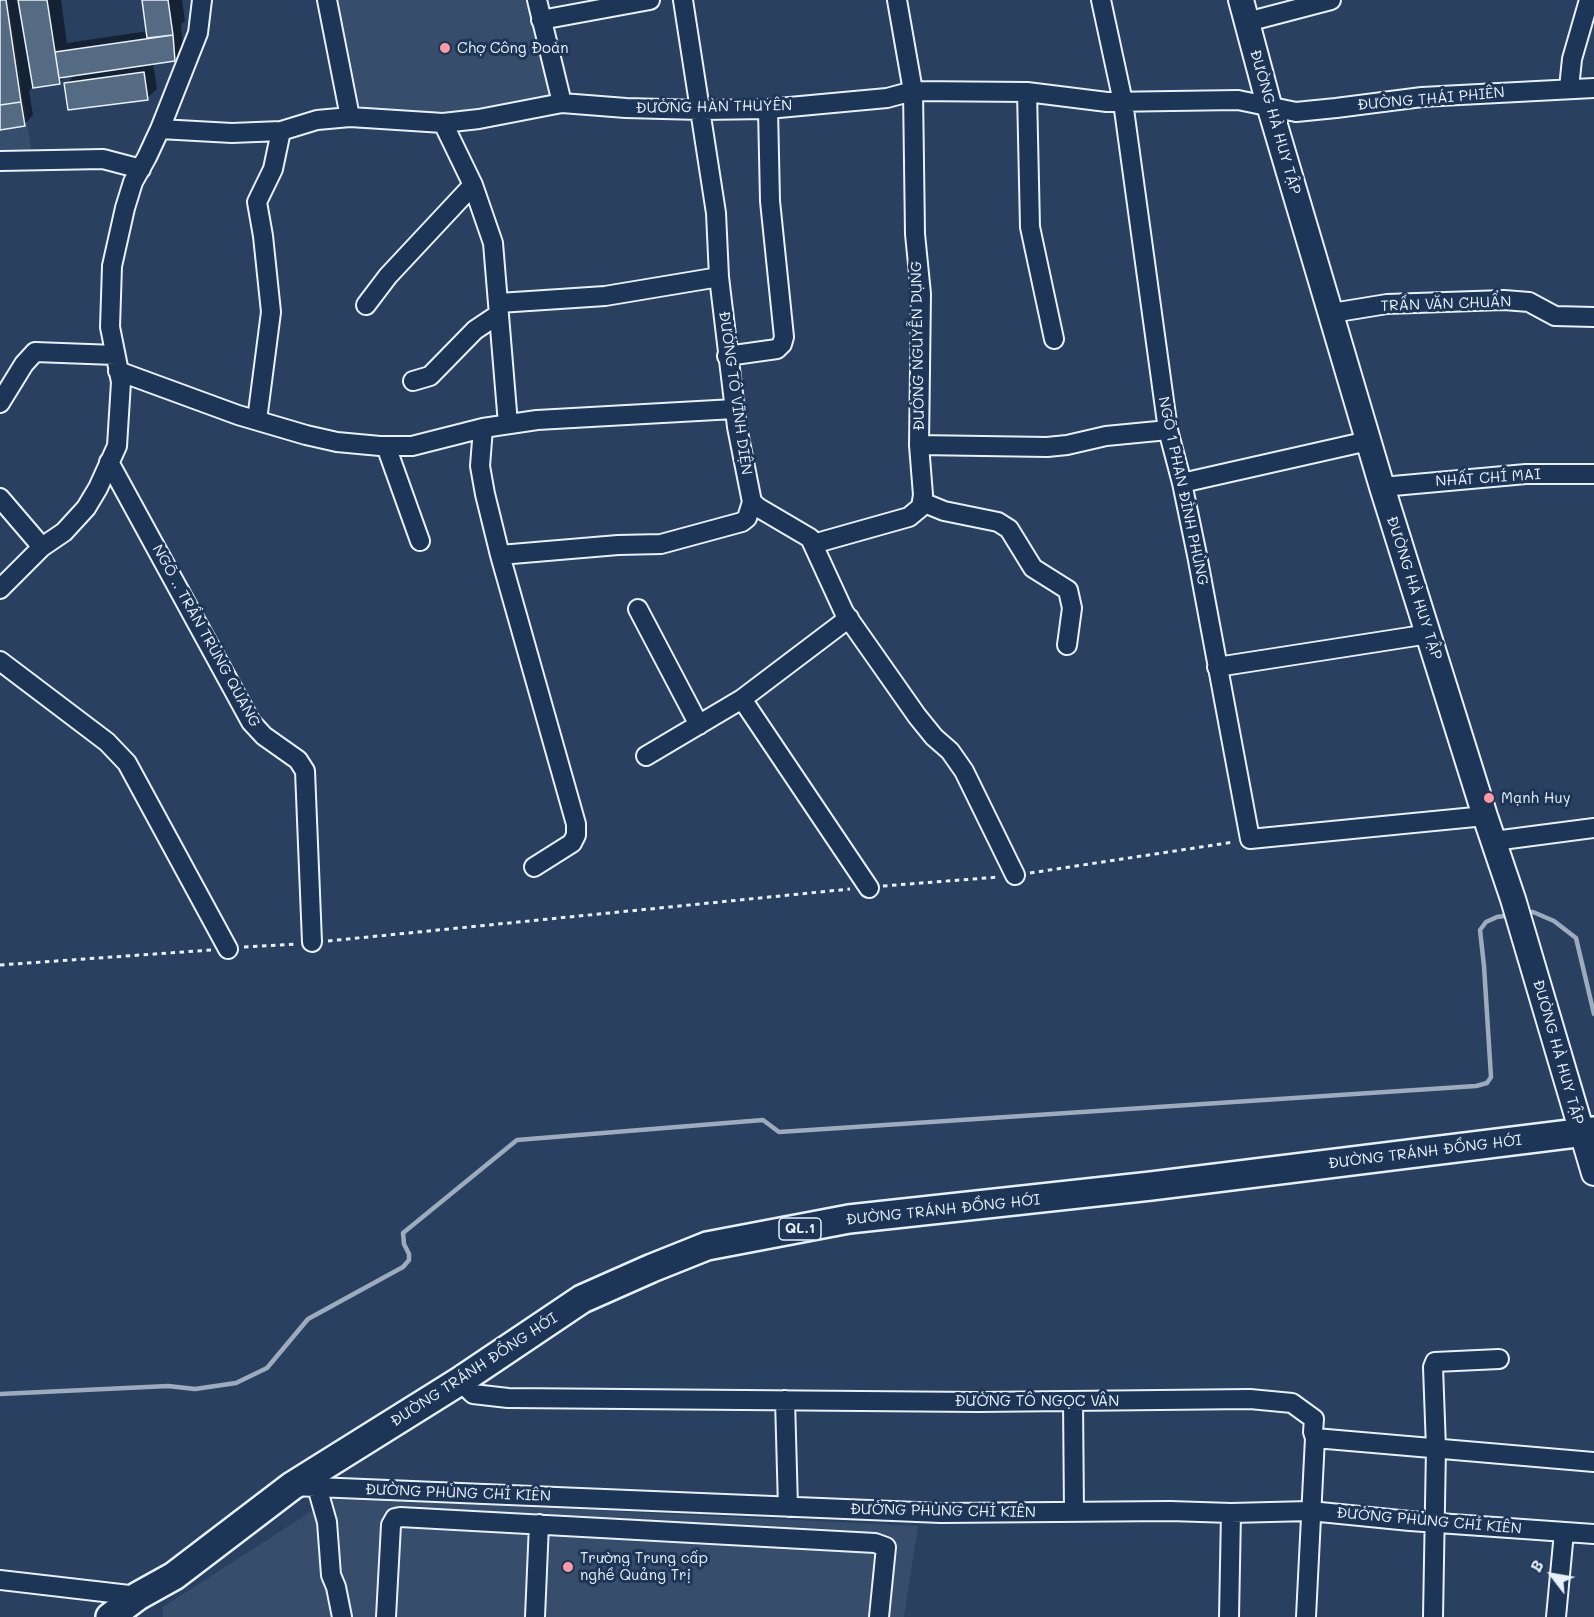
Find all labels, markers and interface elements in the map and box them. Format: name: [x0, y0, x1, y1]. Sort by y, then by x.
place label: Chợ Công Đoàn: [457, 39, 569, 57]
marker: Chợ Công Đoàn: [438, 41, 452, 55]
street label: ĐƯỜNG HÀ HUY TẬP: [1246, 47, 1304, 197]
street label: ĐƯỜNG THÁI PHIÊN: [1357, 84, 1505, 114]
street label: ĐƯỜNG HÀN THUYÊN: [636, 97, 792, 117]
street label: ĐƯỜNG NGUYỄN DỤNG: [908, 261, 928, 431]
street label: TRẦN VĂN CHUẨN: [1380, 293, 1512, 315]
street label: ĐƯỜNG TÔ VĨNH DIỆN: [715, 310, 755, 476]
street label: NGÕ 1 PHAN ĐÌNH PHÙNG: [1154, 395, 1212, 587]
street label: NHẤT CHÍ MAI: [1435, 465, 1541, 491]
street label: ĐƯỜNG HÀ HUY TẬP: [1382, 514, 1446, 662]
street label: NGÕ .. TRẦN TRÙNG QUANG: [148, 542, 264, 730]
place label: Mạnh Huy: [1501, 789, 1571, 807]
marker: Mạnh Huy: [1482, 791, 1496, 805]
street label: ĐƯỜNG HÀ HUY TẬP: [1529, 977, 1587, 1127]
street label: ĐƯỜNG TRÁNH ĐỒNG HỚI: [1327, 1131, 1523, 1173]
street label: ĐƯỜNG TRÁNH ĐỒNG HỚI: [845, 1191, 1041, 1229]
road number: QL.1: [779, 1218, 821, 1240]
street label: ĐƯỜNG TRÁNH ĐỒNG HỚI: [387, 1309, 561, 1431]
street label: ĐƯỜNG TÔ NGỌC VÂN: [955, 1392, 1119, 1410]
street label: ĐƯỜNG PHÙNG CHÍ KIÊN: [365, 1481, 551, 1505]
street label: ĐƯỜNG PHÙNG CHÍ KIÊN: [850, 1500, 1036, 1522]
street label: ĐƯỜNG PHÙNG CHÍ KIÊN: [1336, 1504, 1522, 1538]
north arrow: [1522, 1545, 1582, 1605]
place label: Trường Trung cấp nghề Quảng Trị: [580, 1549, 708, 1584]
text: B: [1524, 1555, 1548, 1576]
marker: Trường Trung cấp nghề Quảng Trị: [561, 1560, 575, 1574]

